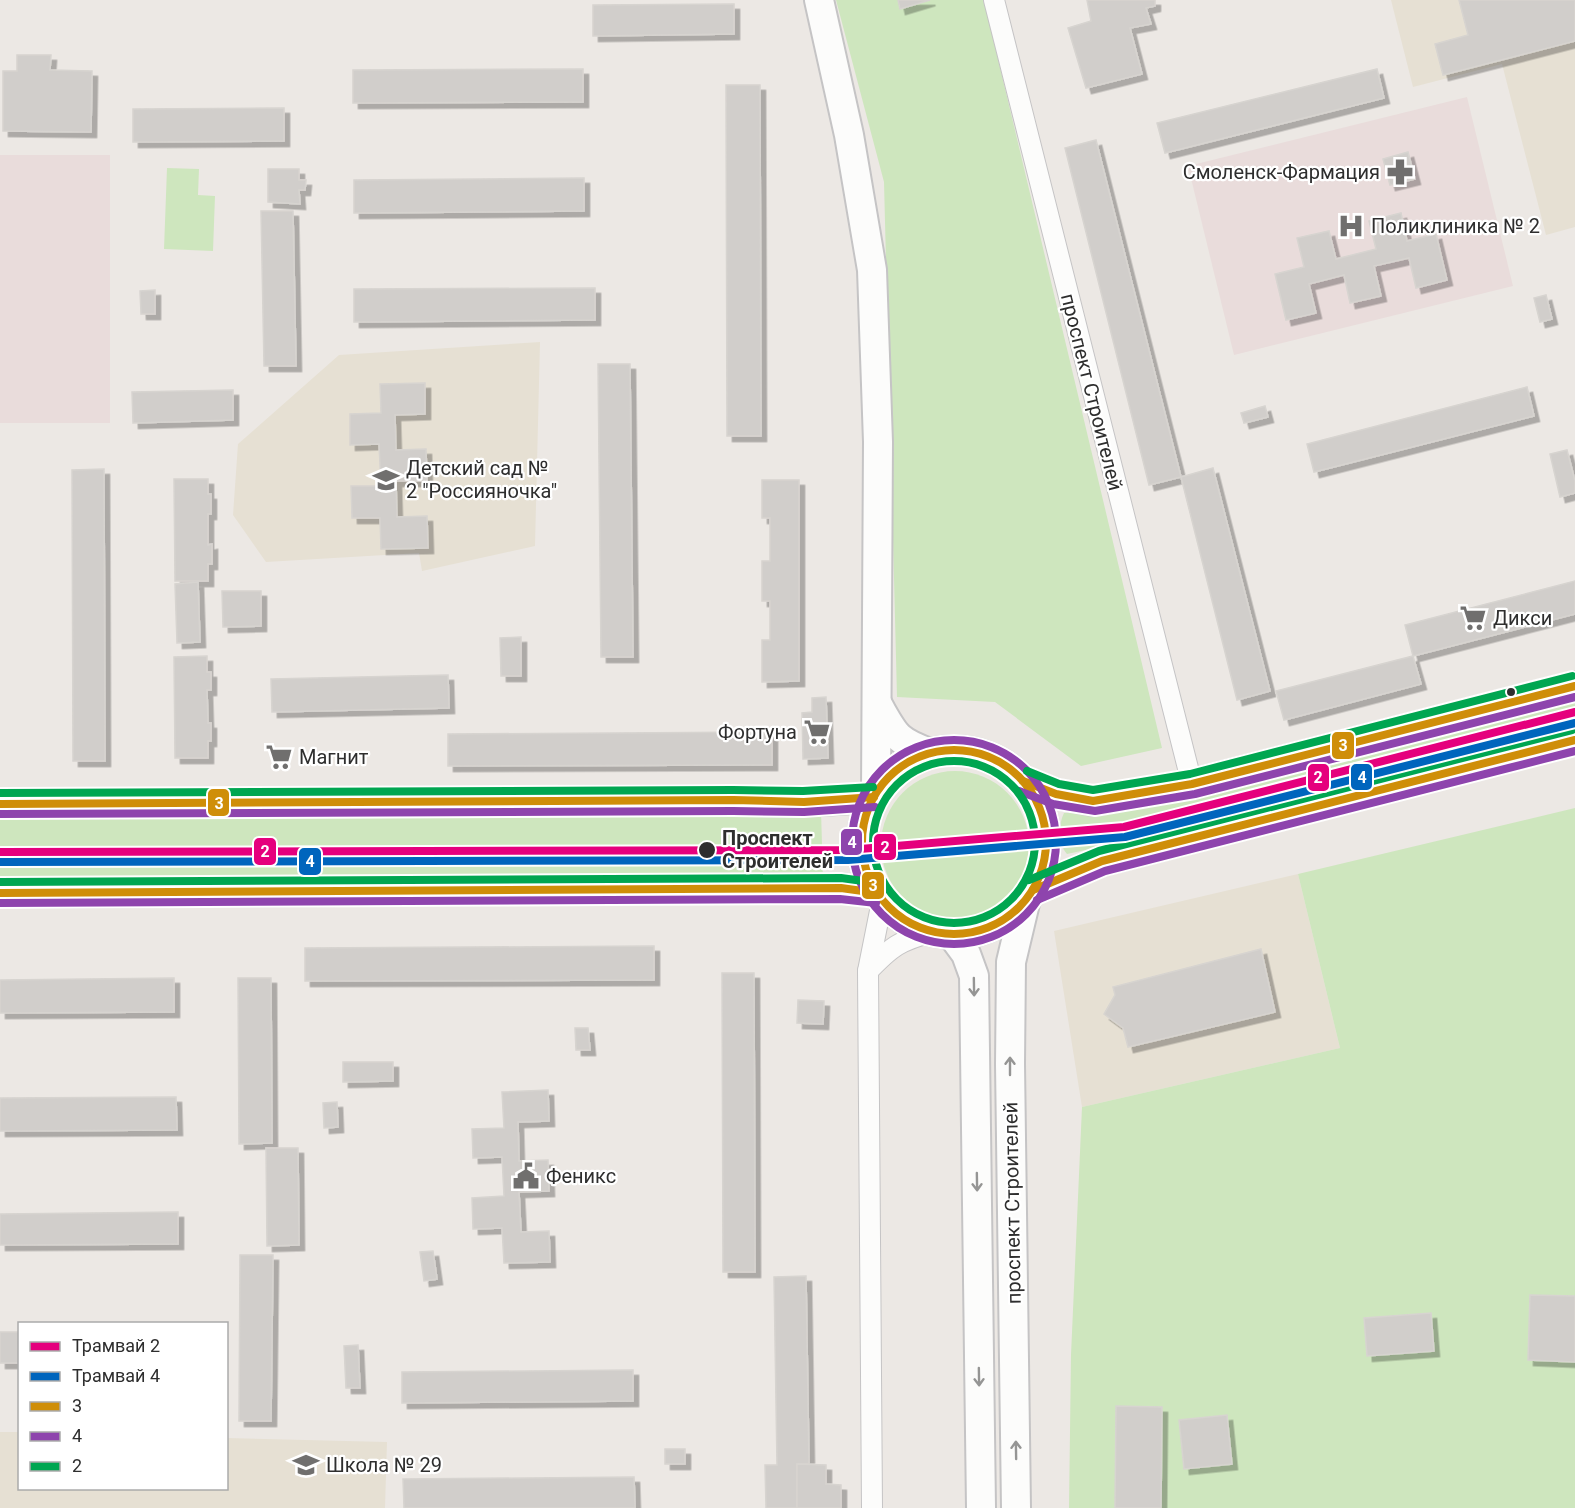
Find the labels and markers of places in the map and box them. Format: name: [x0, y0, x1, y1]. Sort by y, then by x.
pharmacy icon: Смоленск-Фармация: [1385, 157, 1415, 187]
place label: Смоленск-Фармация: [1183, 160, 1380, 184]
hospital icon: Поликлиника № 2: [1336, 211, 1366, 241]
place label: Поликлиника № 2: [1371, 214, 1540, 238]
place label: Детский сад № 2 "Россияночка": [406, 456, 557, 503]
school or university icon: Детский сад № 2 "Россияночка": [371, 465, 401, 495]
supermarket icon: Дикси: [1458, 603, 1488, 633]
place label: Дикси: [1493, 606, 1552, 630]
unlabelled marker: [1505, 686, 1517, 698]
supermarket icon: Фортуна: [802, 717, 832, 747]
place label: Фортуна: [718, 720, 797, 744]
supermarket icon: Магнит: [264, 742, 294, 772]
place label: Магнит: [299, 745, 369, 769]
place label: Проспект Строителей: [722, 826, 833, 873]
marker: Проспект Строителей: [697, 840, 717, 860]
public building icon: Феникс: [511, 1161, 541, 1191]
place label: Феникс: [546, 1164, 616, 1188]
school or university icon: Школа № 29: [291, 1450, 321, 1480]
place label: Школа № 29: [326, 1453, 442, 1477]

